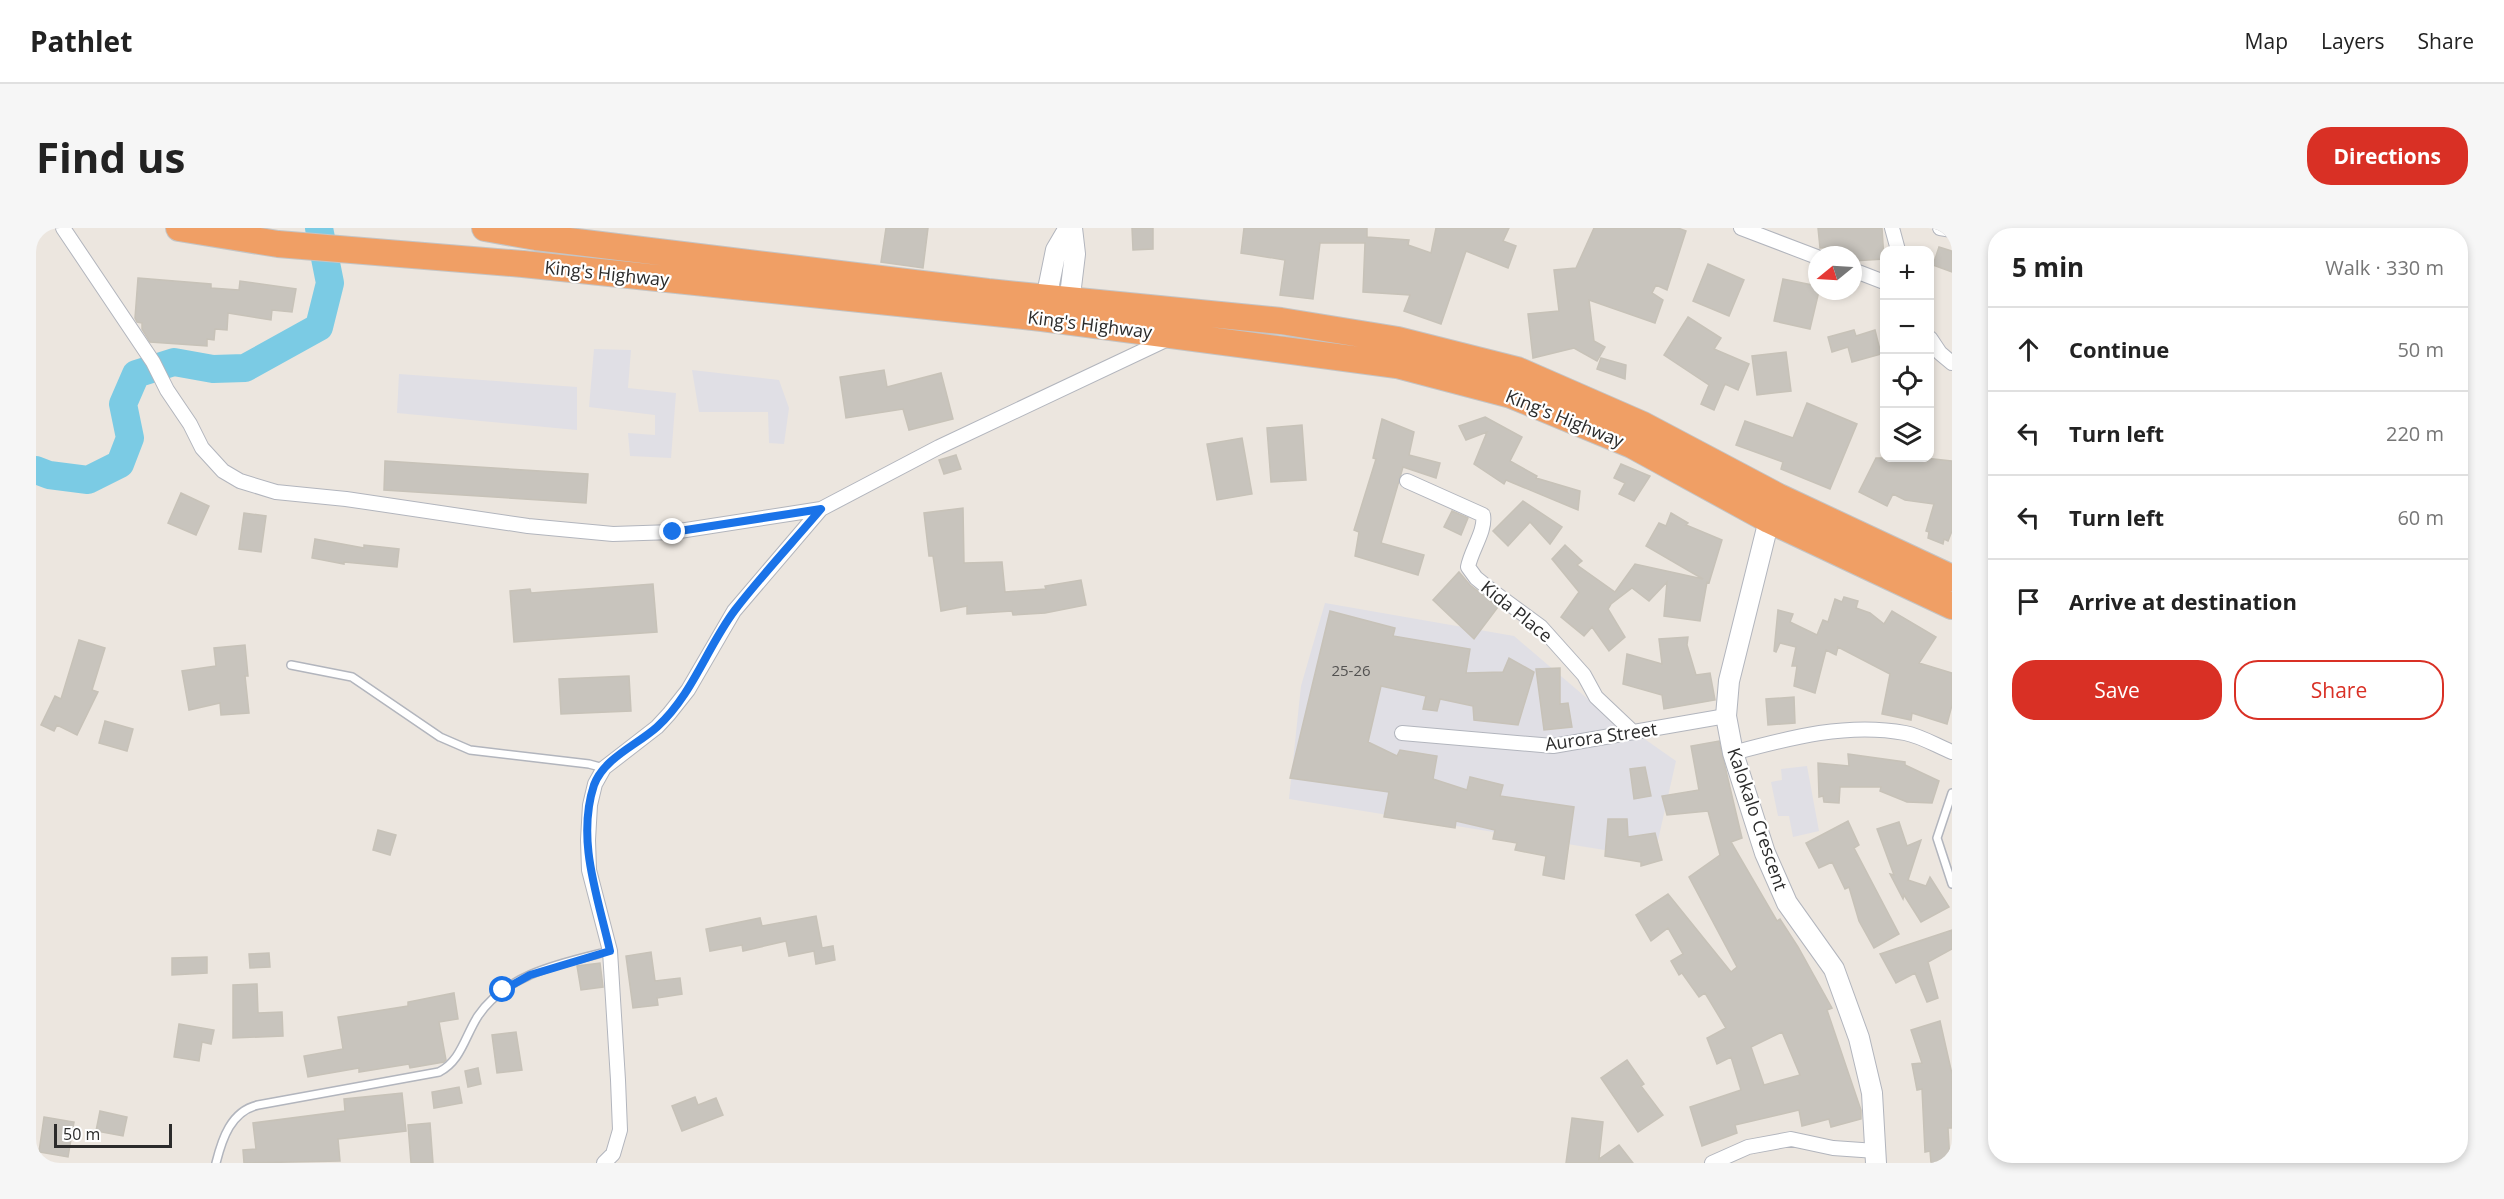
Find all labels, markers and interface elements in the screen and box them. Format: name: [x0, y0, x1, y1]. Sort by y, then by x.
text: Pathlet: [30, 22, 132, 60]
text: Map: [2245, 27, 2288, 55]
text: Layers: [2321, 27, 2385, 55]
text: Share: [2418, 27, 2474, 55]
button: Directions: [2307, 127, 2468, 185]
text: Find us: [36, 128, 185, 185]
north arrow: [1808, 246, 1862, 300]
map controls: [1880, 246, 1934, 462]
button: +: [1880, 246, 1934, 300]
text: 5 min: [2012, 249, 2084, 285]
text: Walk · 330 m: [2325, 254, 2444, 281]
street label: King's Highway: [543, 255, 671, 292]
button: −: [1880, 300, 1934, 354]
street label: King's Highway: [1026, 304, 1155, 344]
icon: ahead: [2012, 333, 2045, 366]
text: Continue: [2069, 334, 2169, 364]
text: 50 m: [2397, 336, 2444, 363]
button: locate: [1880, 354, 1934, 408]
street label: King's Highway: [1502, 383, 1628, 453]
button: layers: [1880, 408, 1934, 462]
icon: left: [2012, 417, 2045, 450]
text: Turn left: [2069, 418, 2164, 448]
text: 220 m: [2386, 420, 2444, 447]
icon: left: [2012, 501, 2045, 534]
text: Turn left: [2069, 502, 2164, 532]
text: 60 m: [2397, 504, 2444, 531]
route end: [659, 518, 685, 544]
street label: Kida Place: [1476, 575, 1558, 647]
icon: arrive: [2012, 585, 2045, 618]
text: Arrive at destination: [2069, 586, 2297, 616]
house number: 25-26: [1331, 660, 1371, 680]
button: Save: [2012, 660, 2222, 720]
button: Share: [2234, 660, 2444, 720]
street label: Aurora Street: [1543, 716, 1659, 756]
street label: Kalokalo Crescent: [1722, 744, 1794, 894]
route start: [489, 976, 515, 1002]
scale bar: [54, 1121, 172, 1148]
text: 50 m: [63, 1123, 100, 1145]

